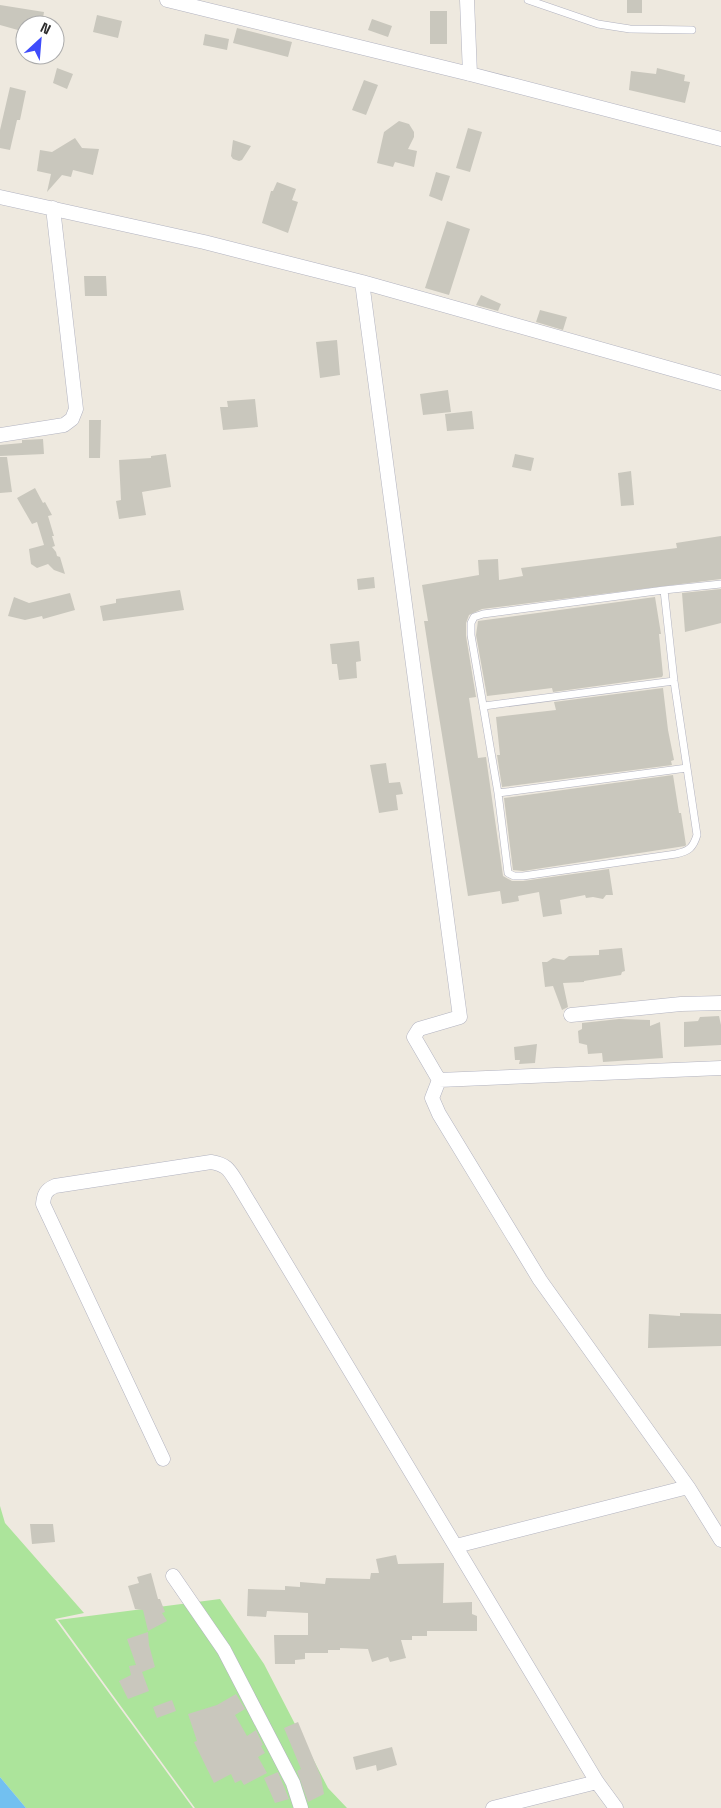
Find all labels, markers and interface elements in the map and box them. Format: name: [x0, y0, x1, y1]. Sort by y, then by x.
north arrow: [15, 15, 65, 65]
text: N: [38, 18, 54, 38]

